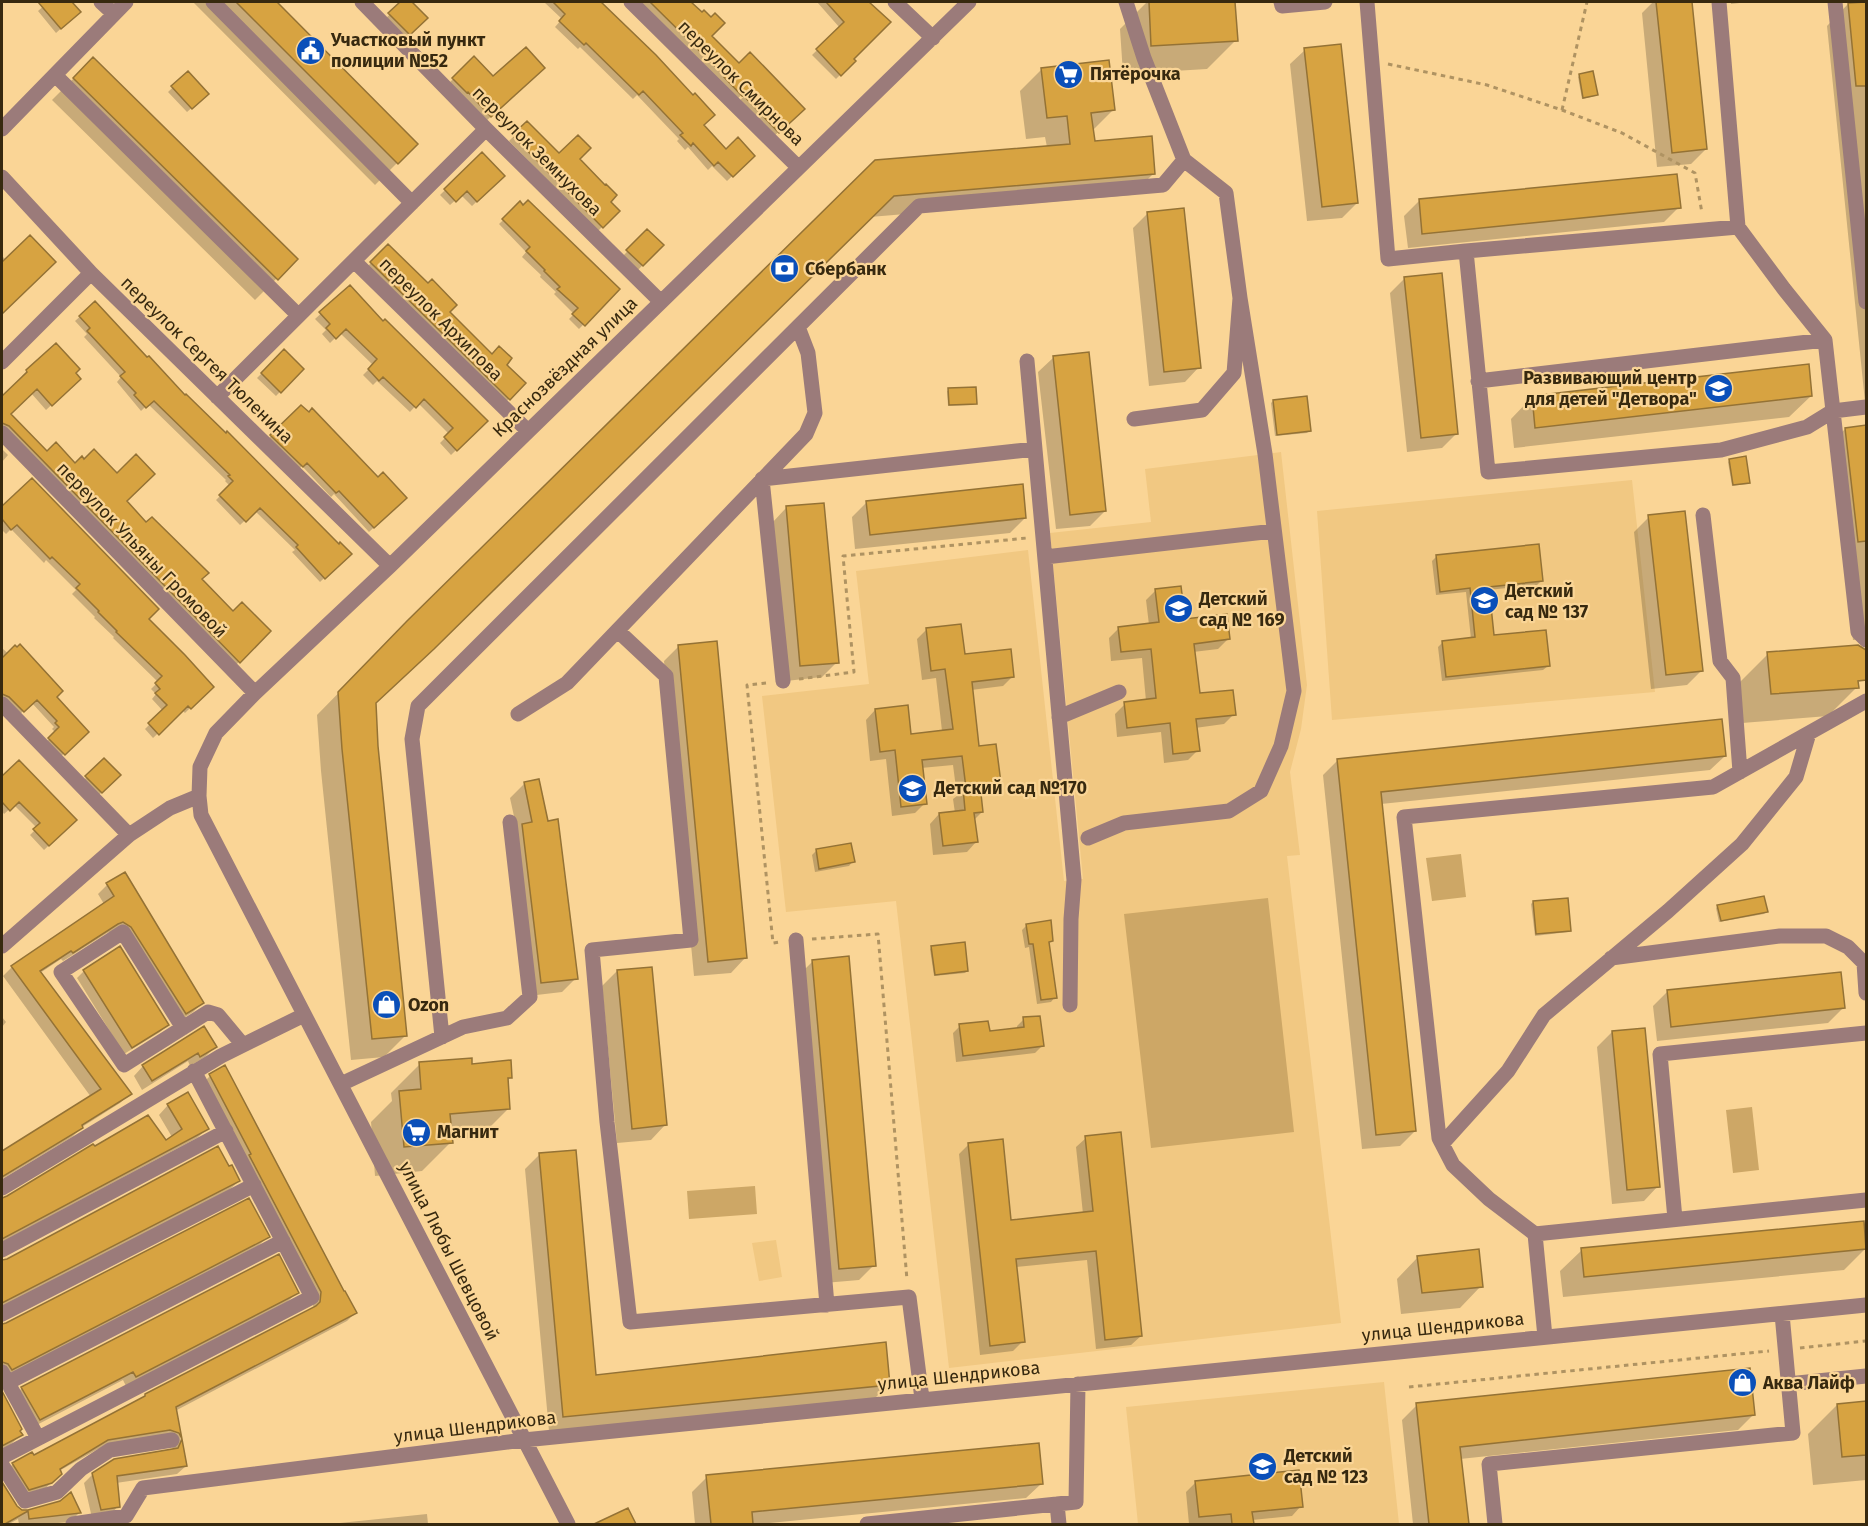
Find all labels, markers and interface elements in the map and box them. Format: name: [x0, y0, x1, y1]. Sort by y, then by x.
street label: переулок Смирнова: [673, 15, 809, 151]
place label: Участковый пункт полиции №52: [330, 29, 486, 72]
public building icon: Участковый пункт полиции №52: [294, 34, 326, 66]
supermarket icon: Пятёрочка: [1053, 58, 1085, 90]
place label: Пятёрочка: [1090, 63, 1181, 85]
street label: переулок Земнухова: [468, 82, 606, 220]
street label: переулок Архипова: [375, 253, 507, 385]
bank icon: Сбербанк: [768, 253, 800, 285]
place label: Сбербанк: [805, 258, 887, 280]
street label: переулок Сергея Тюленина: [116, 272, 298, 448]
street label: Краснозвёздная улица: [488, 292, 642, 442]
place label: Развивающий центр для детей "Детвора": [1523, 367, 1697, 410]
school or university icon: Развивающий центр для детей "Детвора": [1702, 372, 1734, 404]
street label: переулок Ульяны Громовой: [52, 458, 232, 642]
place label: Детский сад № 137: [1504, 580, 1589, 623]
school or university icon: Детский сад № 137: [1468, 585, 1500, 617]
place label: Детский сад № 169: [1198, 588, 1285, 631]
school or university icon: Детский сад № 169: [1162, 593, 1194, 625]
school or university icon: Детский сад №170: [897, 772, 929, 804]
place label: Детский сад №170: [933, 777, 1087, 799]
shop icon: Ozon: [371, 989, 403, 1021]
place label: Ozon: [408, 994, 449, 1016]
supermarket icon: Магнит: [400, 1116, 432, 1148]
place label: Магнит: [437, 1121, 499, 1143]
street label: улица Любы Шевцовой: [394, 1158, 504, 1344]
street label: улица Шендрикова: [1361, 1308, 1525, 1346]
street label: улица Шендрикова: [877, 1357, 1041, 1395]
shop icon: Аква Лайф: [1726, 1367, 1758, 1399]
place label: Аква Лайф: [1762, 1372, 1855, 1394]
street label: улица Шендрикова: [393, 1406, 557, 1448]
place label: Детский сад № 123: [1283, 1445, 1368, 1488]
school or university icon: Детский сад № 123: [1247, 1450, 1279, 1482]

